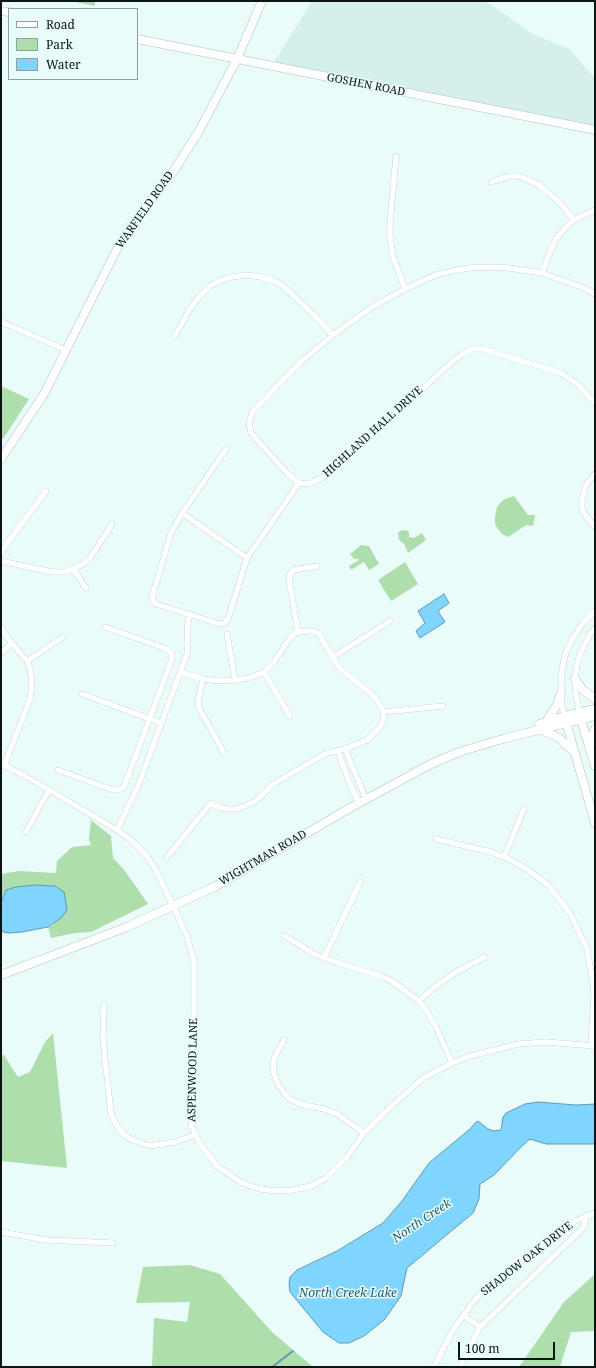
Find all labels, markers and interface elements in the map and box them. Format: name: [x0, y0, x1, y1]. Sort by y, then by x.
legend: [8, 8, 138, 80]
text: Road: [46, 16, 75, 33]
text: Park: [46, 36, 73, 53]
text: Water: [46, 56, 81, 73]
street label: GOSHEN ROAD: [326, 71, 406, 99]
street label: WARFIELD ROAD: [113, 169, 177, 251]
street label: HIGHLAND HALL DRIVE: [320, 384, 426, 480]
street label: WIGHTMAN ROAD: [217, 828, 309, 888]
street label: ASPENWOOD LANE: [185, 1018, 201, 1122]
water label: North Creek: [390, 1196, 454, 1246]
street label: SHADOW OAK DRIVE: [479, 1219, 575, 1299]
water label: North Creek Lake: [299, 1287, 397, 1301]
scale bar: [460, 1334, 557, 1360]
text: 100 m: [465, 1340, 500, 1357]

